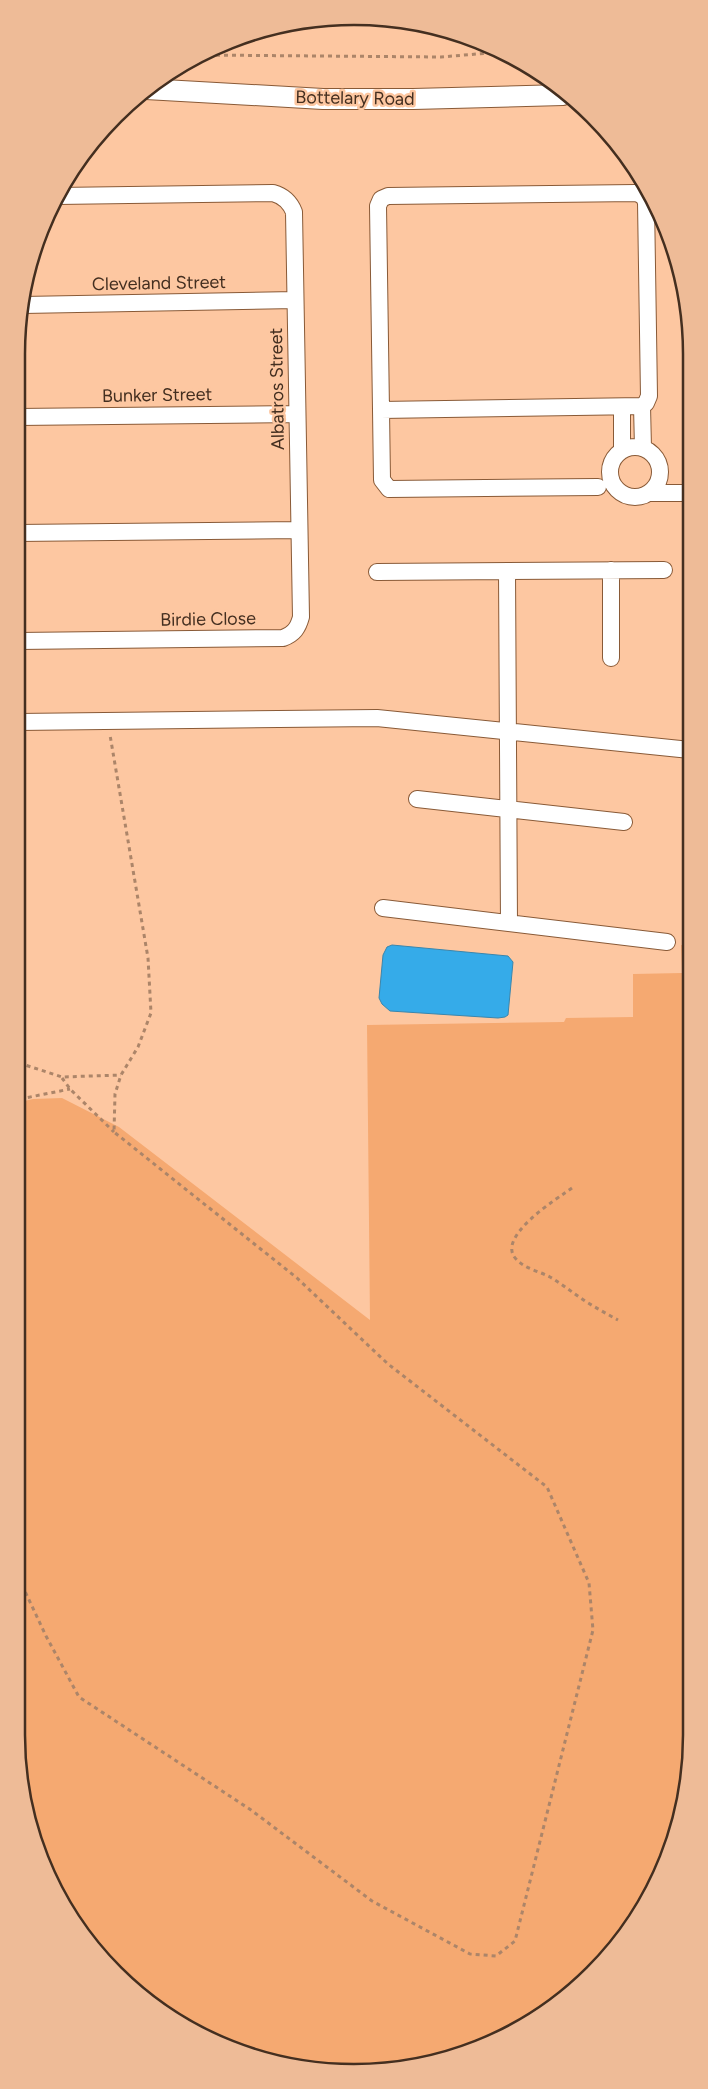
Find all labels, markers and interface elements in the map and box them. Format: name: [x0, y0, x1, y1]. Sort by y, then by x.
street label: Bottelary Road: [295, 86, 415, 110]
street label: Cleveland Street: [92, 271, 226, 295]
street label: Albatros Street: [265, 327, 289, 450]
street label: Bunker Street: [102, 383, 213, 407]
street label: Birdie Close: [160, 607, 256, 631]

